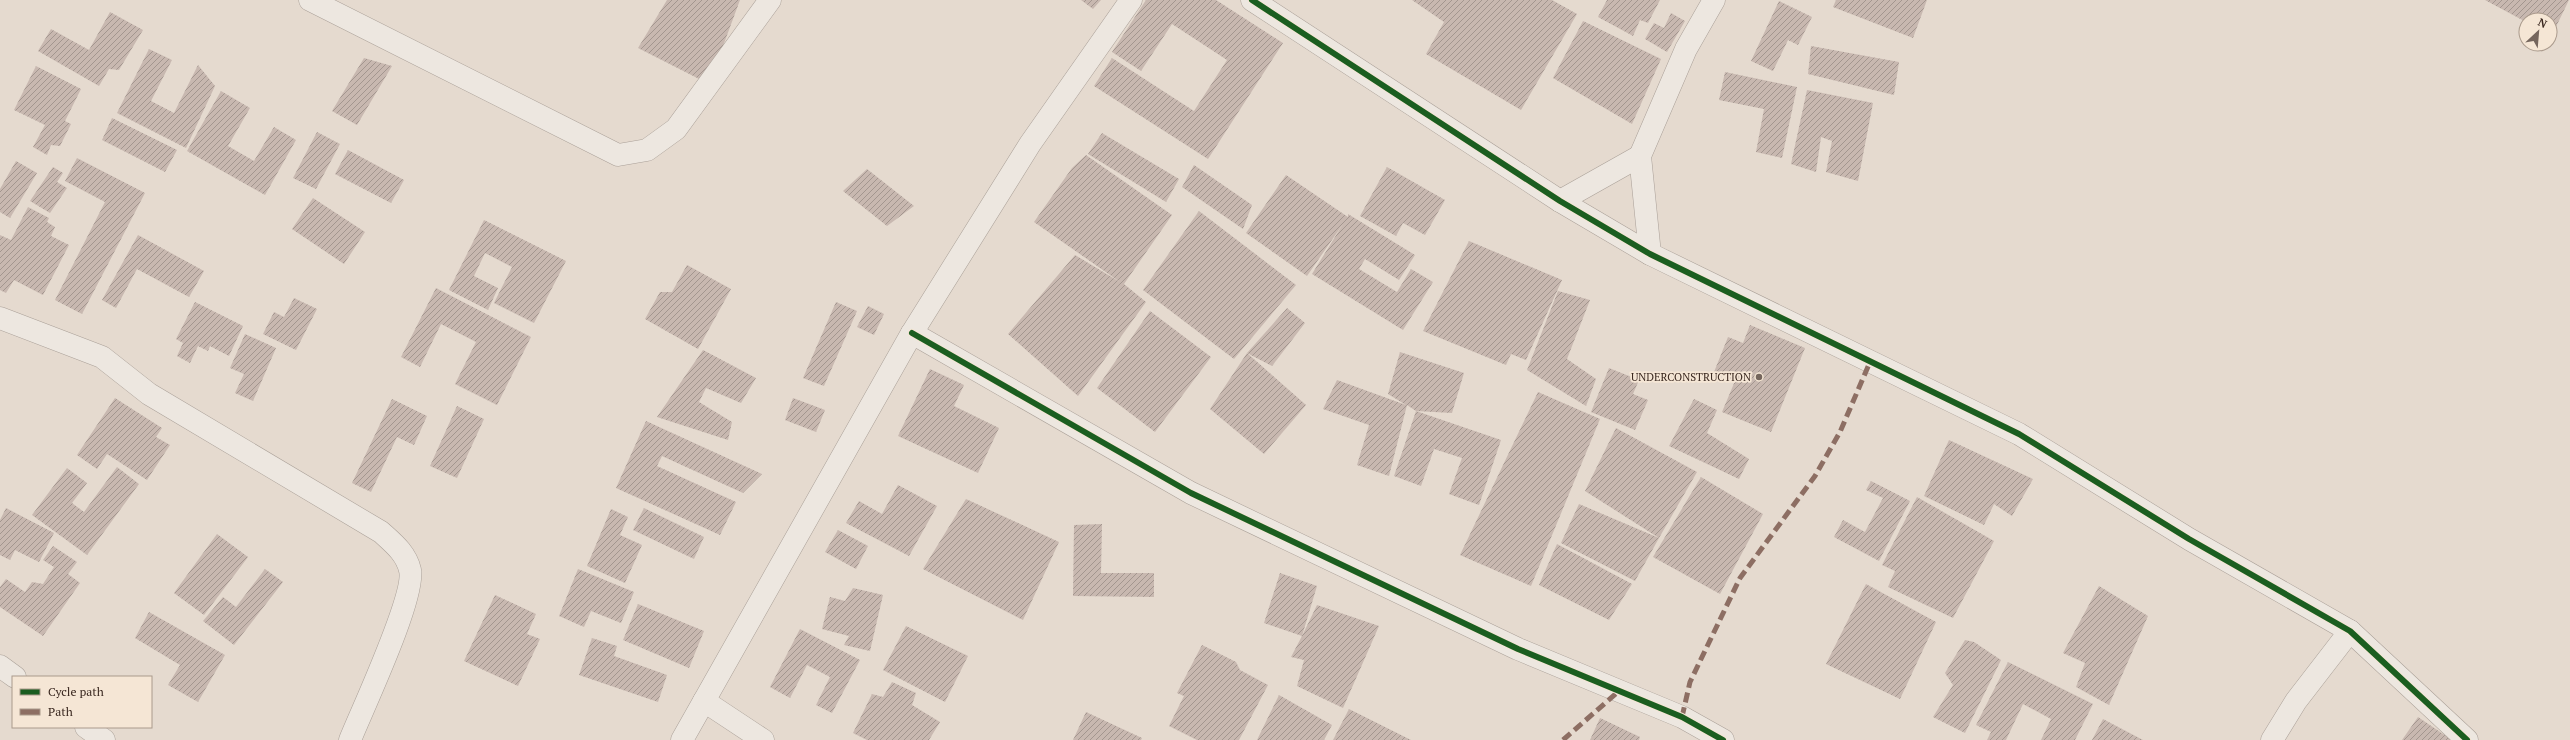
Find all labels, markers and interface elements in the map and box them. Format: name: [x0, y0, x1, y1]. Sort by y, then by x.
north arrow: [2518, 12, 2558, 52]
text: N: [2536, 15, 2550, 31]
place label: UNDERCONSTRUCTION: [1631, 370, 1751, 384]
marker: UNDERCONSTRUCTION: [1754, 372, 1764, 382]
legend: [12, 676, 152, 728]
text: Cycle path: [48, 684, 104, 699]
text: Path: [48, 704, 73, 719]

